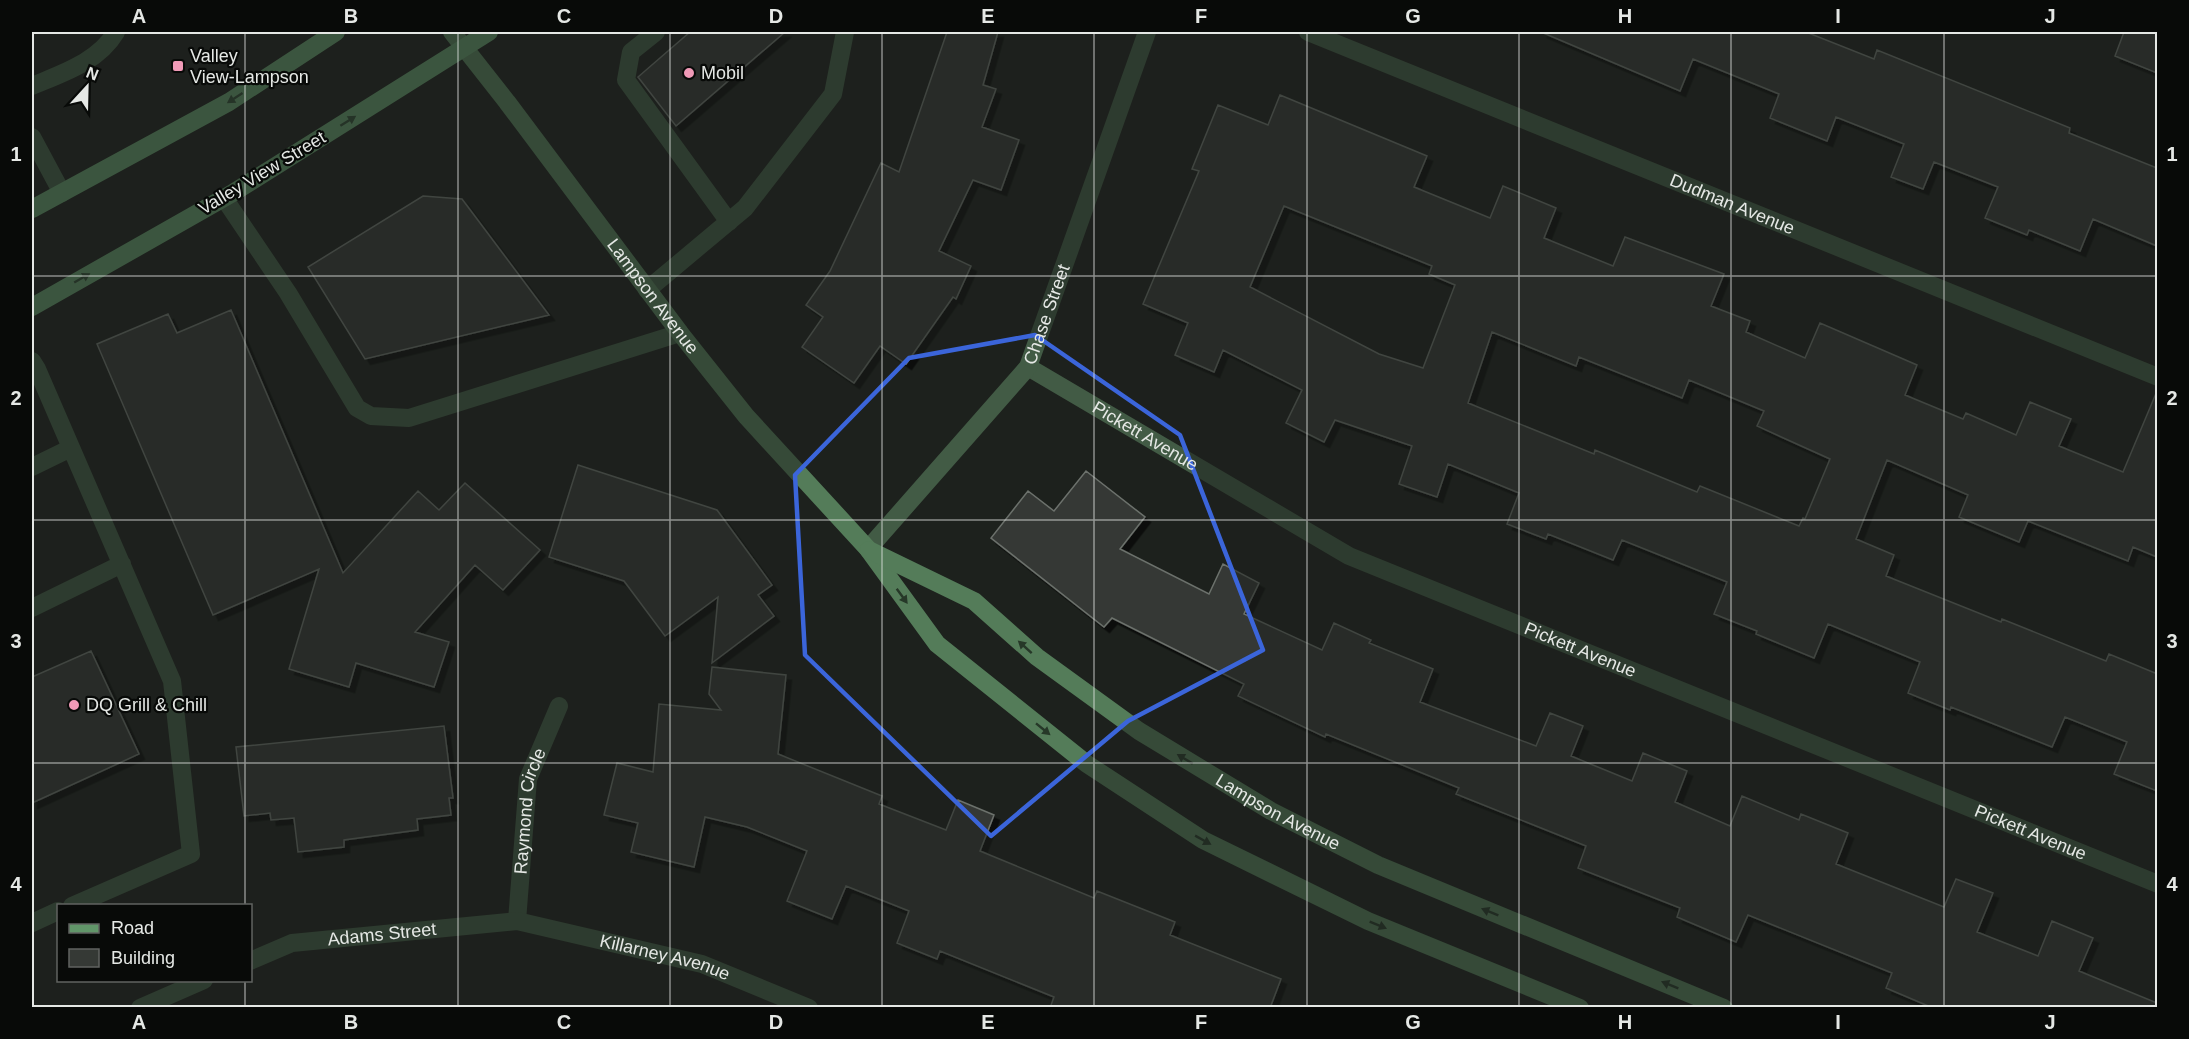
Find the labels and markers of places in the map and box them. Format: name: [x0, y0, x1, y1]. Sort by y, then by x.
place label: Valley View-Lampson: [190, 46, 309, 87]
marker: Valley View-Lampson: [171, 59, 185, 73]
place label: Mobil: [701, 63, 744, 83]
marker: Mobil: [682, 66, 696, 80]
place label: DQ Grill & Chill: [86, 695, 207, 715]
marker: DQ Grill & Chill: [67, 698, 81, 712]

